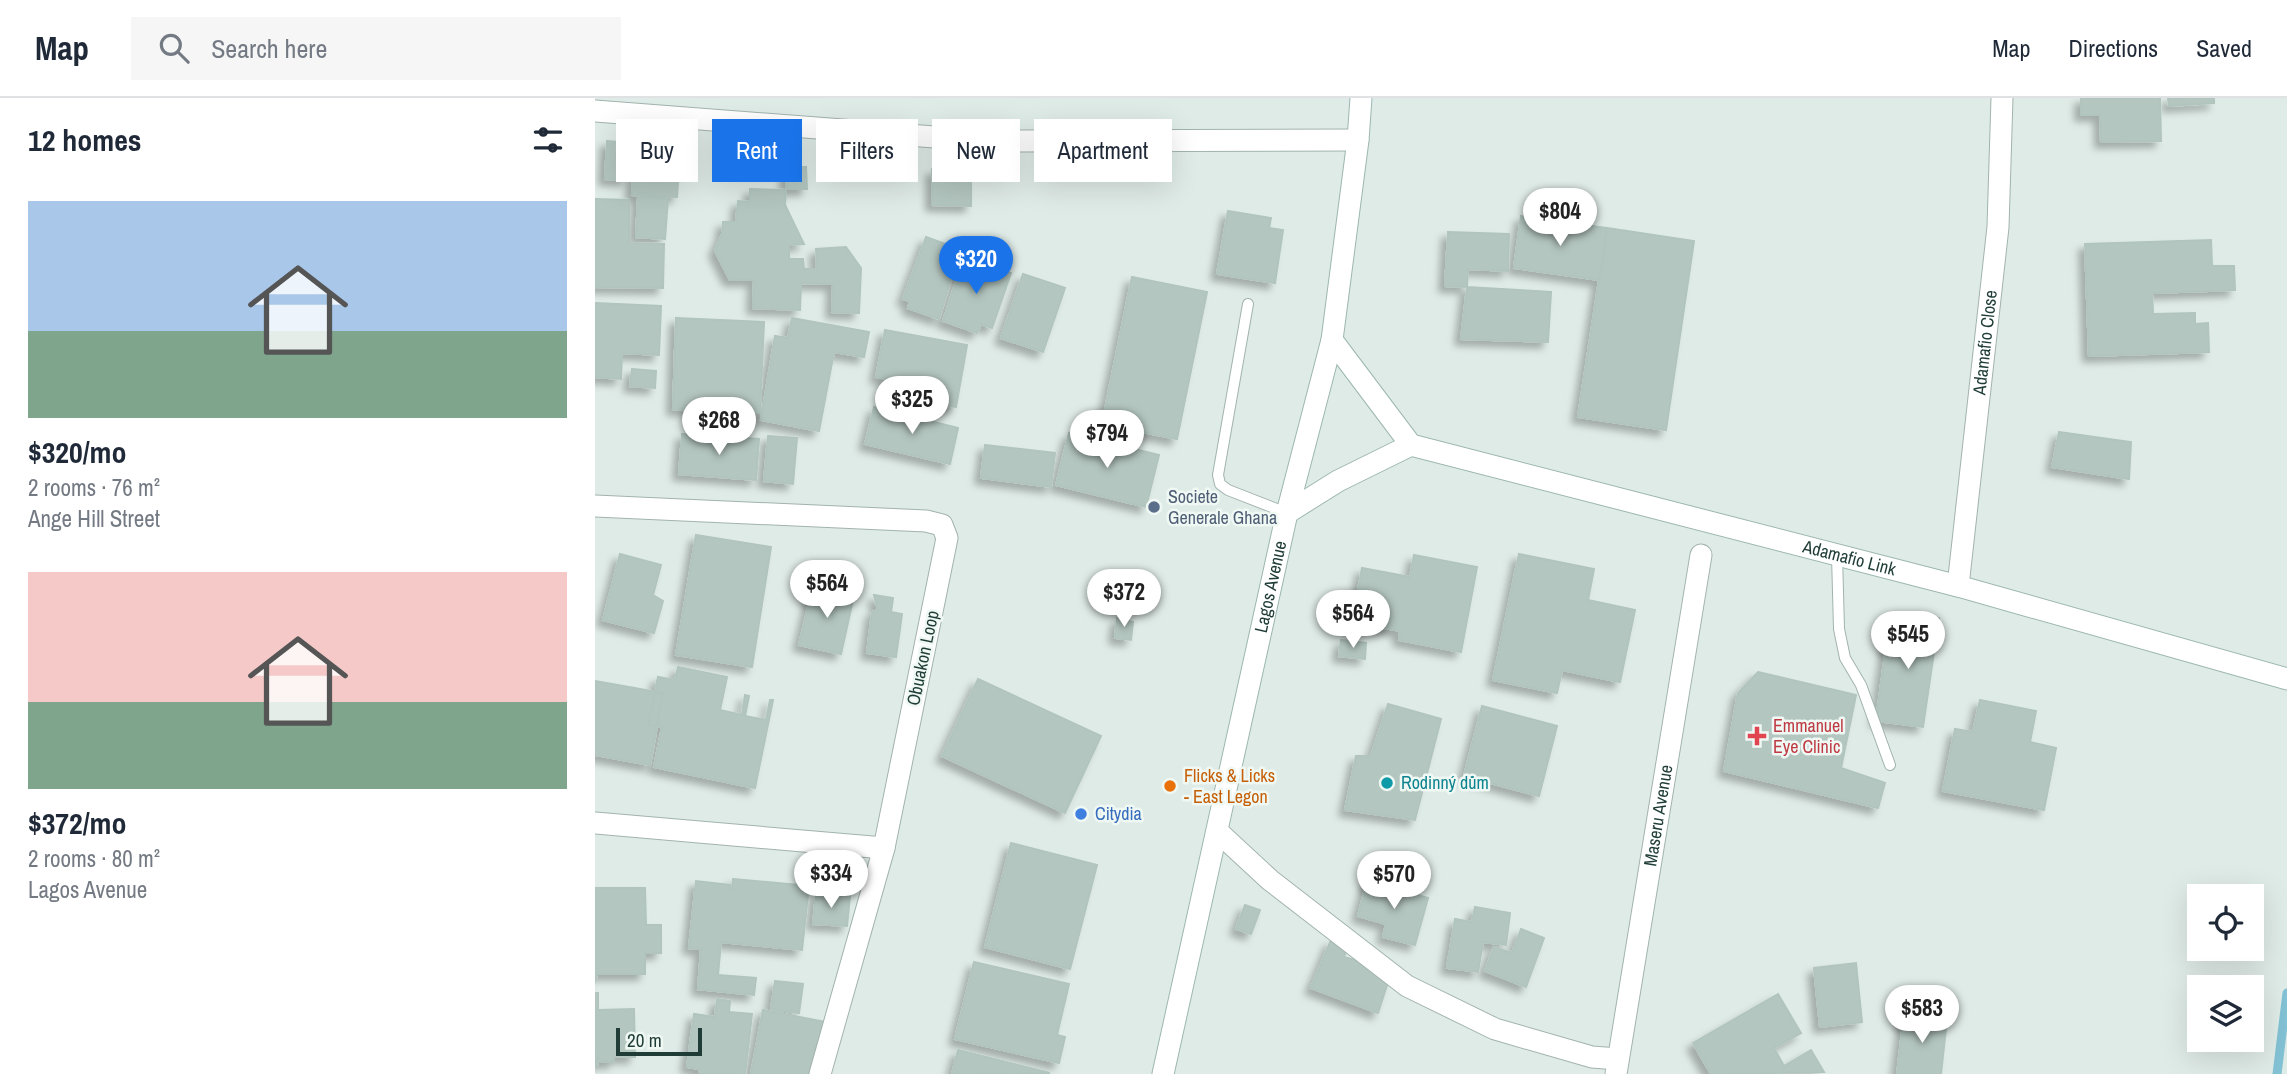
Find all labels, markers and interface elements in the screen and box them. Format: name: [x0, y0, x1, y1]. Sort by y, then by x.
search box: [131, 17, 621, 80]
text: Map: [35, 26, 89, 70]
icon: search: [155, 29, 193, 67]
text: Search here: [211, 31, 327, 66]
text: Map: [1992, 32, 2030, 64]
text: Directions: [2068, 32, 2158, 64]
text: Saved: [2196, 32, 2252, 64]
chip: Buy: [616, 119, 698, 182]
chip: Rent: [712, 119, 802, 182]
chip: Filters: [816, 119, 918, 182]
chip: New: [932, 119, 1020, 182]
chip: Apartment: [1034, 119, 1172, 182]
text: 12 homes: [28, 120, 142, 160]
icon: filters: [529, 121, 567, 159]
pin: $804: [1519, 188, 1601, 248]
text: $804: [1539, 195, 1581, 226]
pin: $320: [935, 236, 1017, 296]
text: $320: [955, 243, 997, 274]
icon: home: [235, 247, 361, 373]
street label: Adamafio Close: [1966, 289, 2003, 397]
pin: $325: [871, 376, 953, 436]
text: $325: [891, 383, 933, 414]
pin: $268: [678, 398, 760, 457]
text: $268: [698, 404, 740, 435]
pin: $794: [1066, 410, 1148, 470]
text: $794: [1086, 417, 1128, 448]
text: $320/mo: [28, 432, 126, 472]
text: 2 rooms · 76 m²: [28, 472, 160, 503]
place label: Societe Generale Ghana: [1168, 484, 1277, 530]
marker: Societe Generale Ghana: [1146, 499, 1162, 515]
text: Ange Hill Street: [28, 503, 160, 534]
street label: Adamafio Link: [1799, 533, 1899, 582]
street label: Lagos Avenue: [1248, 538, 1292, 635]
pin: $564: [786, 560, 868, 620]
text: $564: [806, 567, 848, 598]
pin: $372: [1083, 570, 1165, 629]
text: $372: [1103, 576, 1145, 607]
pin: $564: [1312, 590, 1394, 650]
text: $564: [1332, 597, 1374, 628]
street label: Obuakon Loop: [900, 608, 945, 708]
pin: $545: [1867, 612, 1949, 671]
icon: home: [235, 618, 361, 744]
text: $545: [1887, 618, 1929, 649]
place label: Emmanuel Eye Clinic: [1773, 713, 1844, 759]
marker: Emmanuel Eye Clinic: [1747, 726, 1767, 746]
place label: Flicks & Licks - East Legon: [1184, 763, 1275, 809]
street label: Maseru Avenue: [1637, 763, 1678, 868]
place label: Rodinný dům: [1401, 770, 1489, 795]
marker: Rodinný dům: [1379, 775, 1395, 791]
marker: Flicks & Licks - East Legon: [1162, 778, 1178, 794]
place label: Citydia: [1095, 801, 1142, 826]
text: $372/mo: [28, 803, 126, 843]
marker: Citydia: [1073, 806, 1089, 822]
text: 2 rooms · 80 m²: [28, 843, 160, 874]
pin: $334: [790, 850, 872, 910]
pin: $570: [1353, 852, 1435, 911]
text: $334: [810, 857, 852, 888]
text: $570: [1373, 858, 1415, 889]
text: Lagos Avenue: [28, 874, 147, 905]
map controls: [2187, 884, 2264, 1052]
button: locate: [2187, 884, 2264, 961]
button: layers: [2187, 975, 2264, 1052]
pin: $583: [1881, 986, 1963, 1045]
text: $583: [1901, 992, 1943, 1023]
scale bar: [616, 1025, 702, 1057]
text: 20 m: [627, 1027, 662, 1053]

